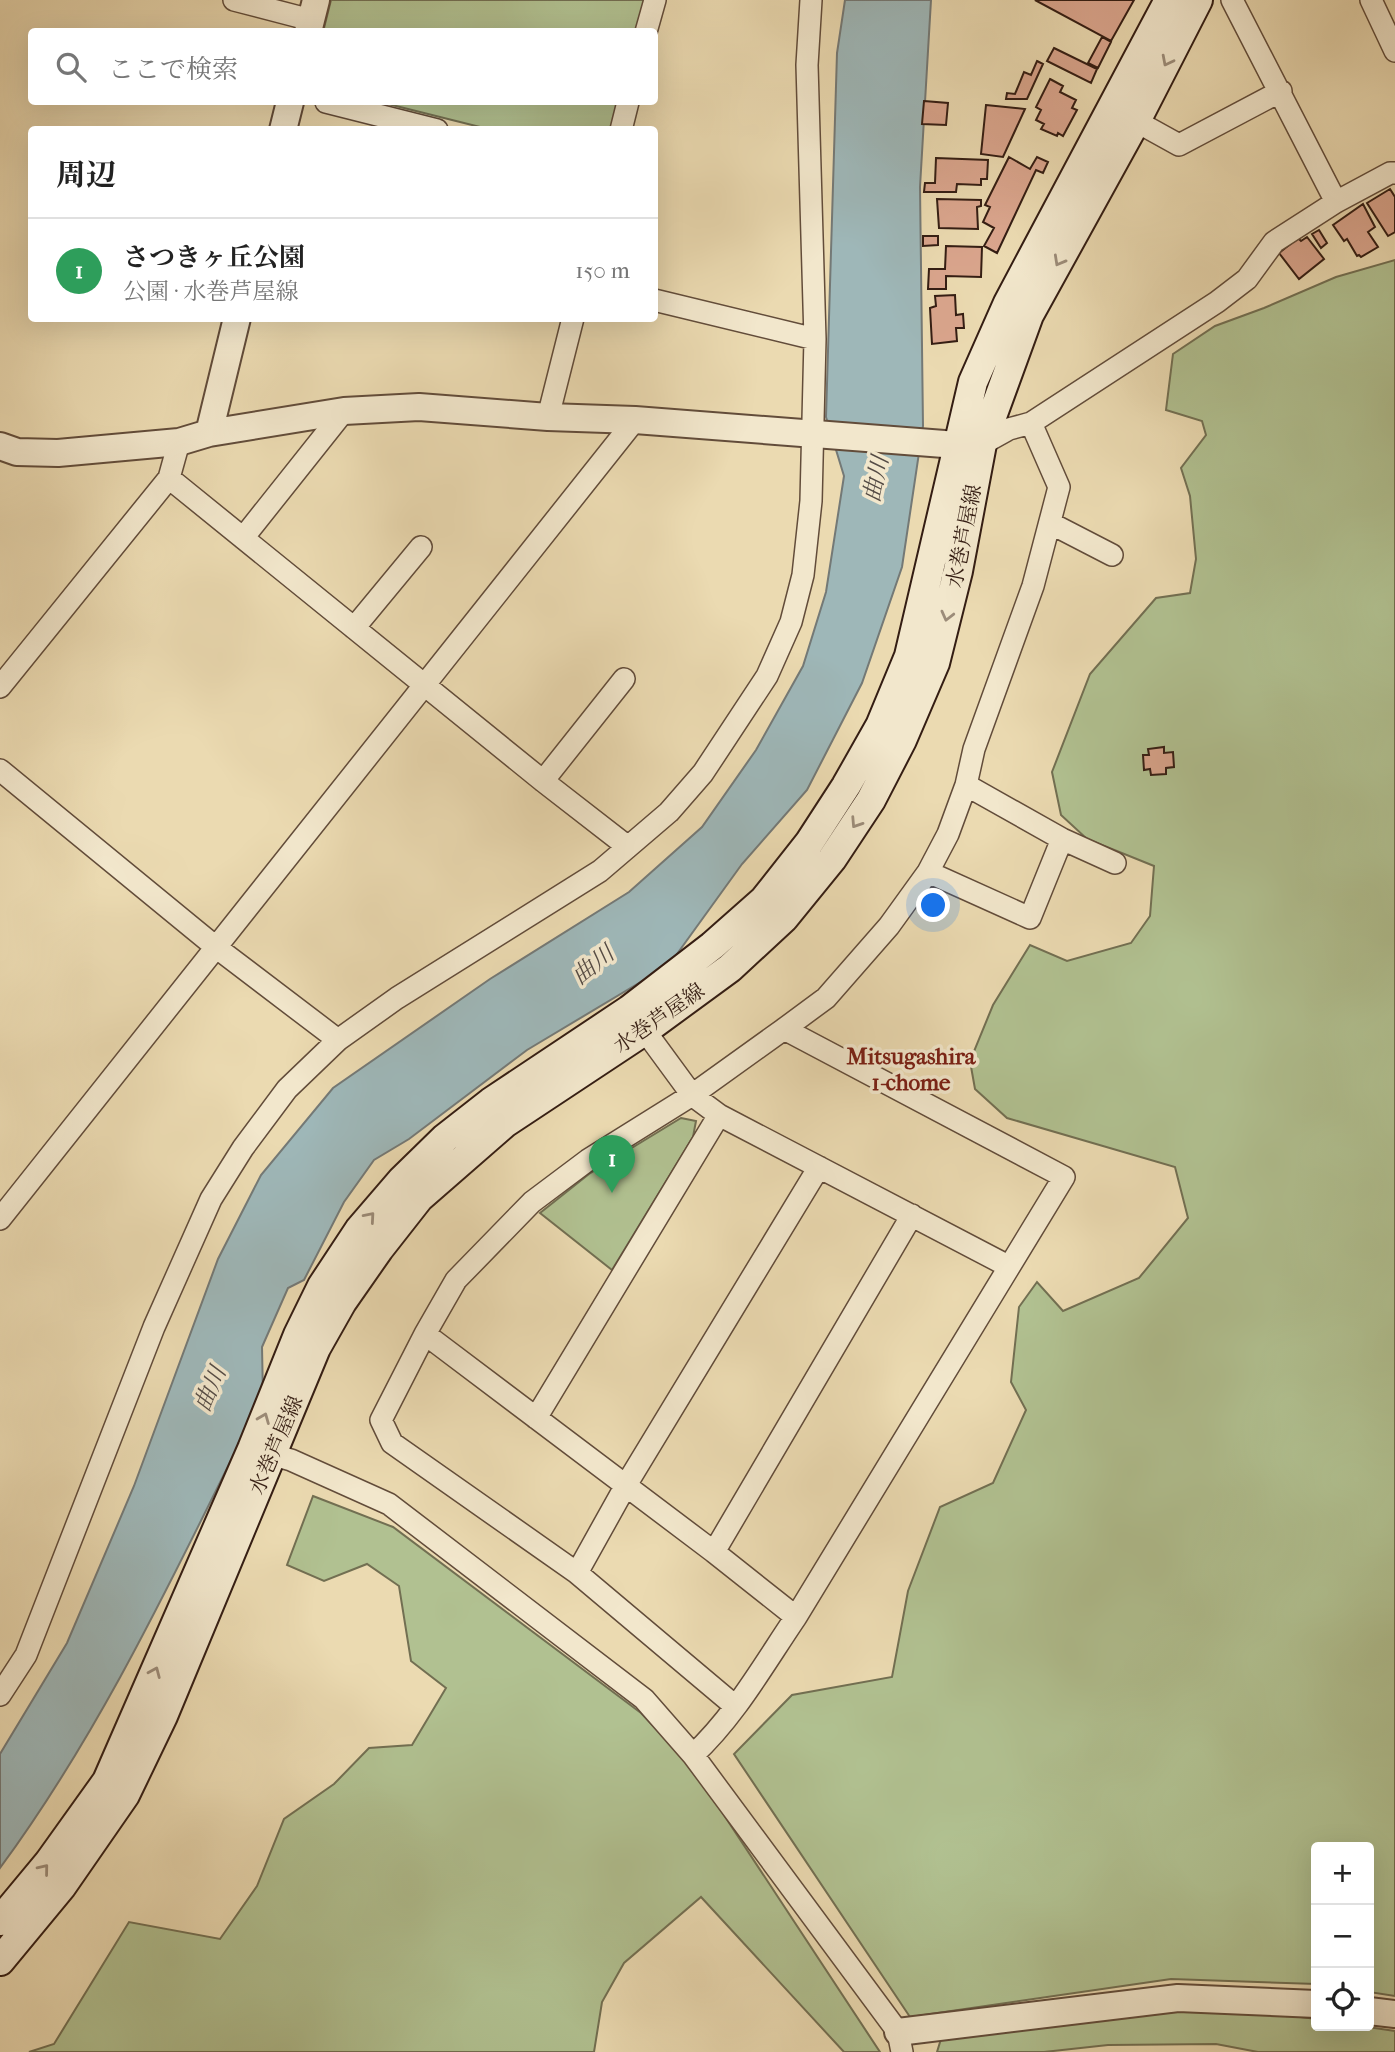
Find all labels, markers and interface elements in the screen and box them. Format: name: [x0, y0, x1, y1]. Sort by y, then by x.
search box: [28, 28, 658, 105]
icon: search: [52, 48, 90, 86]
text: ここで検索: [108, 54, 238, 85]
one-way arrow: [1161, 54, 1175, 66]
text: 周辺: [56, 158, 116, 193]
text: さつきヶ丘公園: [123, 242, 305, 273]
one-way arrow: [1054, 254, 1067, 266]
text: 1: [75, 257, 83, 284]
text: 150 m: [575, 257, 630, 284]
text: 公園 · 水巻芦屋線: [123, 278, 299, 305]
water label: 曲川: [858, 451, 895, 504]
street label: 水巻芦屋線: [942, 482, 986, 590]
one-way arrow: [941, 610, 955, 622]
one-way arrow: [852, 815, 864, 828]
your location: [916, 888, 950, 922]
water label: 曲川: [567, 938, 622, 990]
street label: 水巻芦屋線: [609, 978, 709, 1058]
district label: Mitsugashira 1-chome: [847, 1043, 977, 1096]
pin: 1: [589, 1135, 635, 1193]
one-way arrow: [362, 1213, 374, 1226]
water label: 曲川: [189, 1360, 233, 1415]
street label: 水巻芦屋線: [244, 1392, 308, 1498]
one-way arrow: [256, 1412, 270, 1424]
one-way arrow: [147, 1666, 161, 1679]
map controls: [1311, 1842, 1374, 2031]
button: +: [1311, 1842, 1374, 1905]
one-way arrow: [35, 1864, 48, 1876]
button: −: [1311, 1905, 1374, 1968]
button: locate: [1311, 1968, 1374, 2031]

